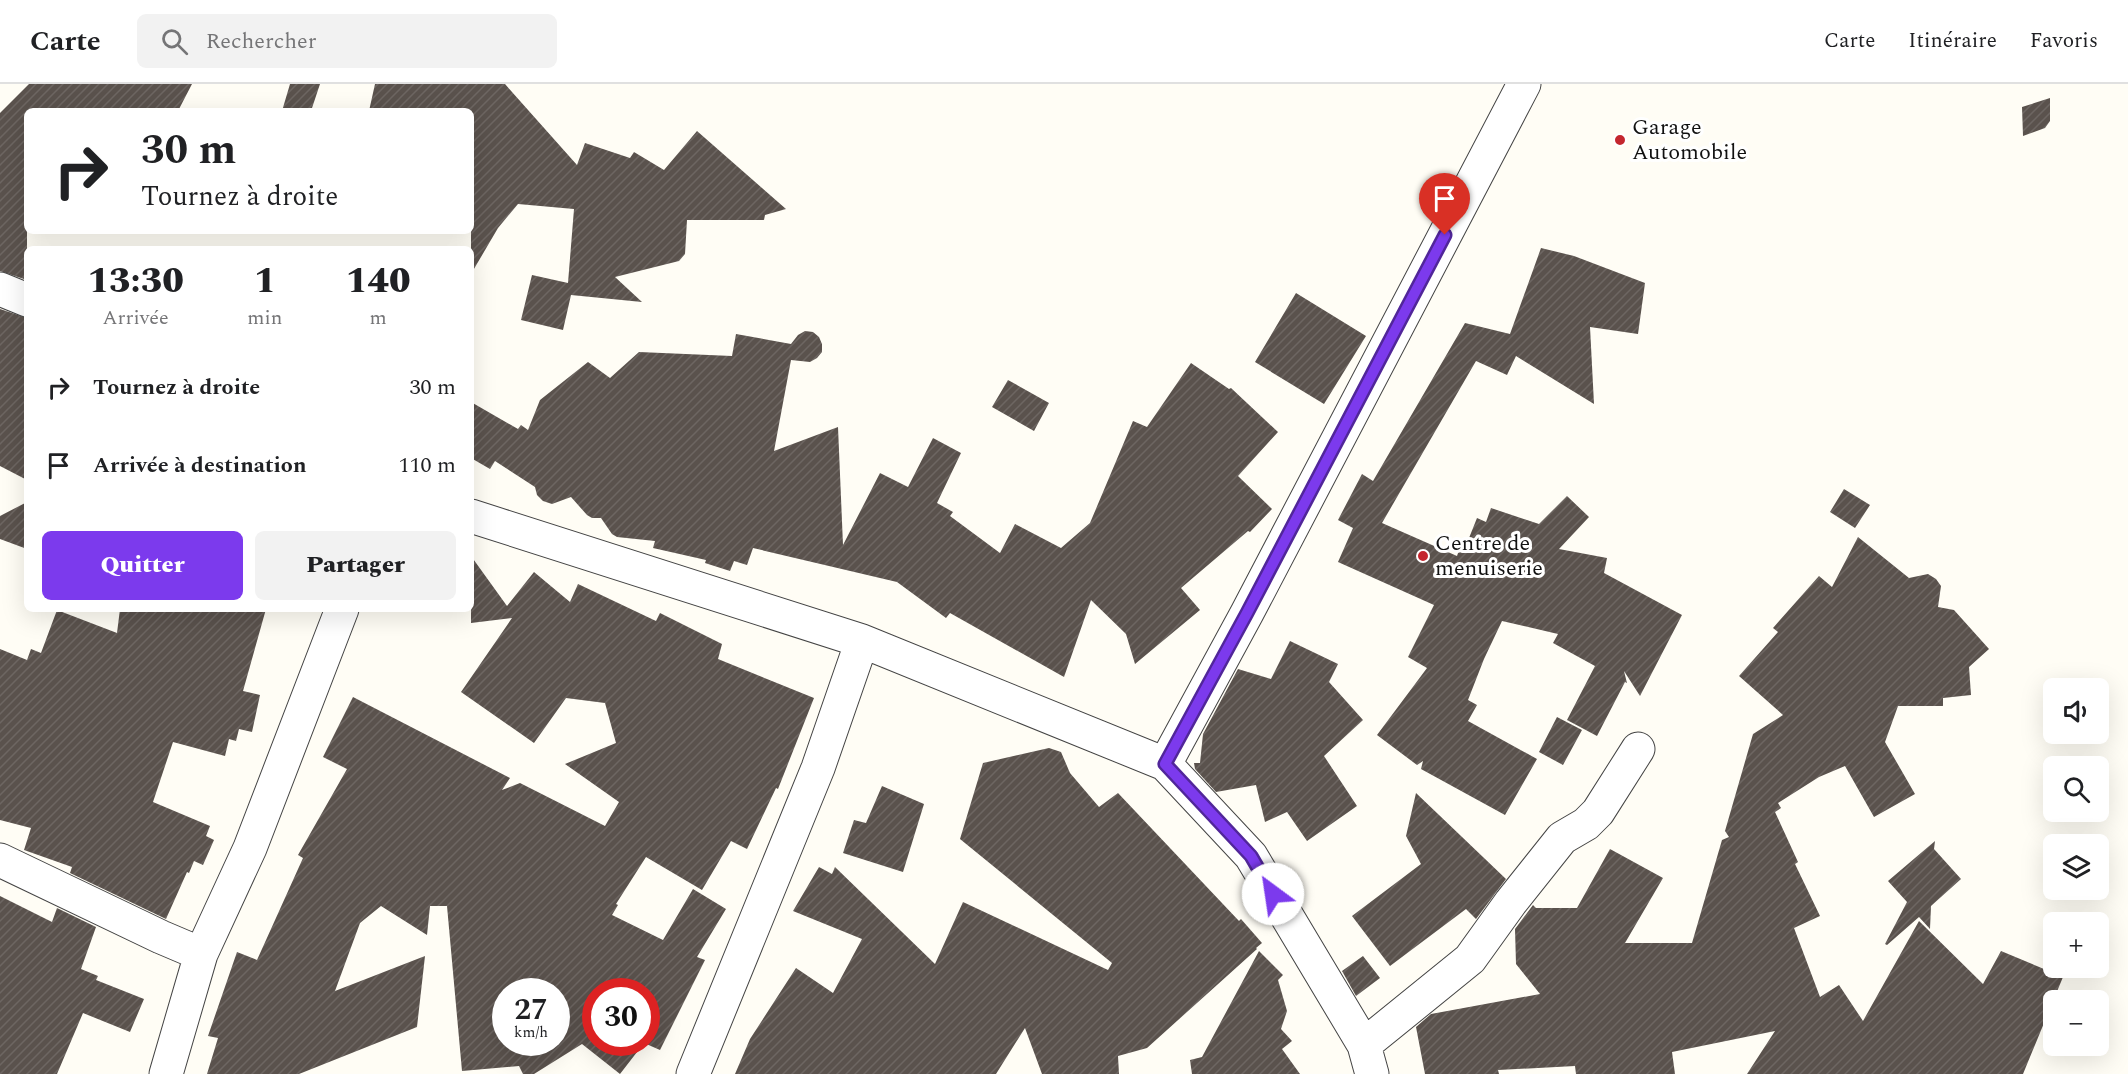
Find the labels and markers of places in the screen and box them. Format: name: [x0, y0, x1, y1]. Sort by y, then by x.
place label: Garage Automobile: [1632, 111, 1747, 169]
marker: Garage Automobile: [1613, 133, 1627, 147]
pin: [1419, 173, 1470, 235]
place label: Centre de menuiserie: [1435, 527, 1543, 585]
marker: Centre de menuiserie: [1416, 549, 1430, 563]

